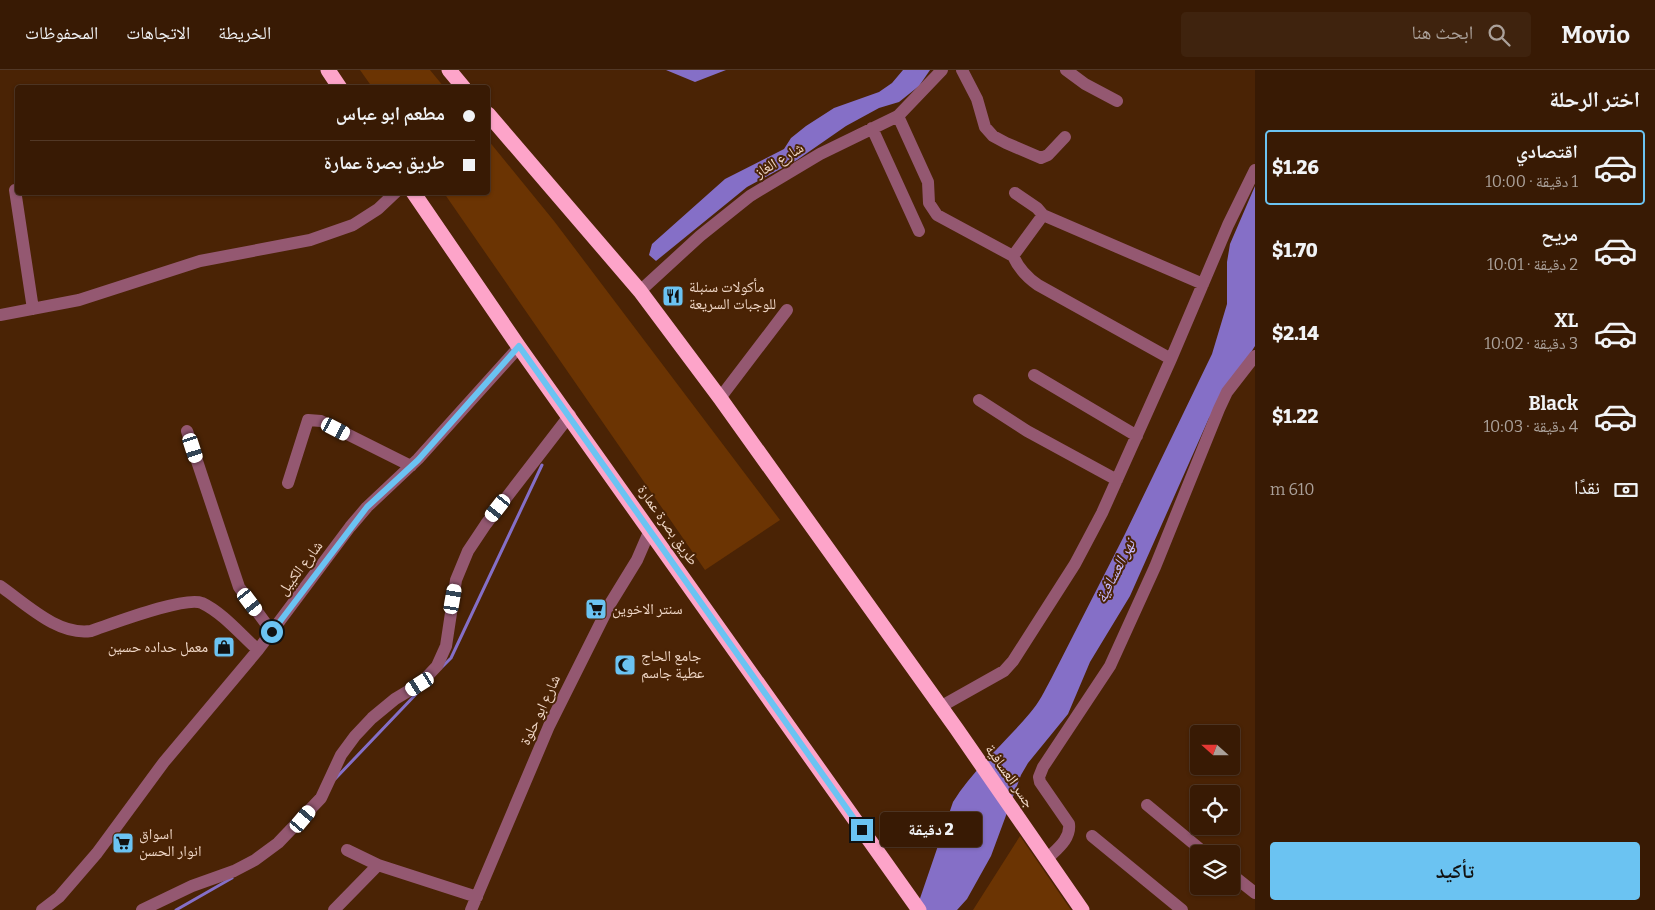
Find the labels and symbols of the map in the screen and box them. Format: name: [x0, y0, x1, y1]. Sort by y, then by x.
street label: شارع الغاز: [750, 138, 807, 183]
place label: مأكولات سنبلة للوجبات السريعة: [689, 278, 776, 313]
restaurant icon: مأكولات سنبلة للوجبات السريعة: [661, 284, 685, 308]
car: [319, 416, 352, 442]
car: [181, 431, 204, 465]
street label: طريق بصرة عمارة: [633, 481, 702, 569]
car: [482, 492, 513, 524]
water label: نهر العسافية: [1091, 534, 1140, 606]
street label: شارع الكيبل: [274, 537, 327, 599]
car: [443, 583, 462, 615]
car: [234, 586, 265, 618]
supermarket icon: سنتر الاخوين: [584, 597, 608, 621]
place label: سنتر الاخوين: [612, 600, 683, 619]
route start: [261, 621, 283, 643]
shop icon: معمل حداده حسين: [212, 635, 236, 659]
place label: معمل حداده حسين: [108, 638, 208, 657]
place label: جامع الحاج عطية جاسم: [641, 647, 705, 683]
mosque icon: جامع الحاج عطية جاسم: [613, 653, 637, 677]
car: [403, 670, 436, 698]
street label: شارع ابو حلوة: [516, 672, 565, 748]
north arrow: [1190, 725, 1240, 775]
street label: جسر العسافية: [981, 741, 1039, 812]
car: [287, 803, 318, 835]
callout: 2 دقيقة: [880, 812, 982, 848]
route end: [851, 819, 873, 841]
place label: اسواق انوار الحسن: [139, 825, 202, 861]
supermarket icon: اسواق انوار الحسن: [111, 831, 135, 855]

